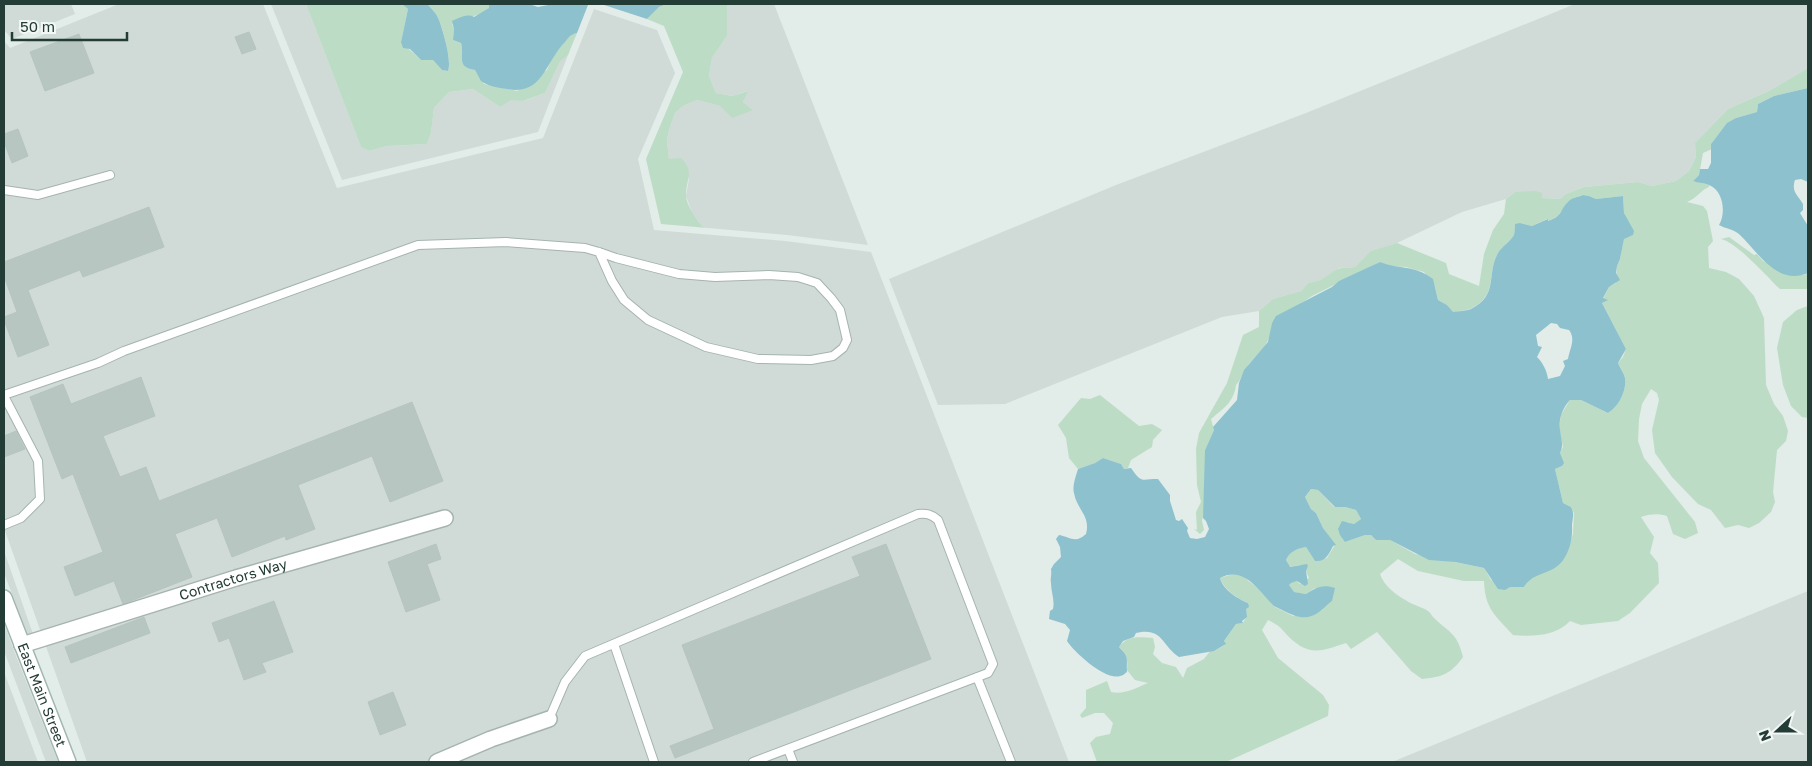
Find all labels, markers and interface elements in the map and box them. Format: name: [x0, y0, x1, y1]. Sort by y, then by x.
scale bar: [12, 10, 128, 42]
text: 50 m: [20, 17, 55, 35]
street label: Contractors Way: [177, 555, 289, 603]
street label: East Main Street: [14, 640, 70, 749]
north arrow: [1752, 706, 1802, 756]
text: N: [1755, 728, 1774, 744]

